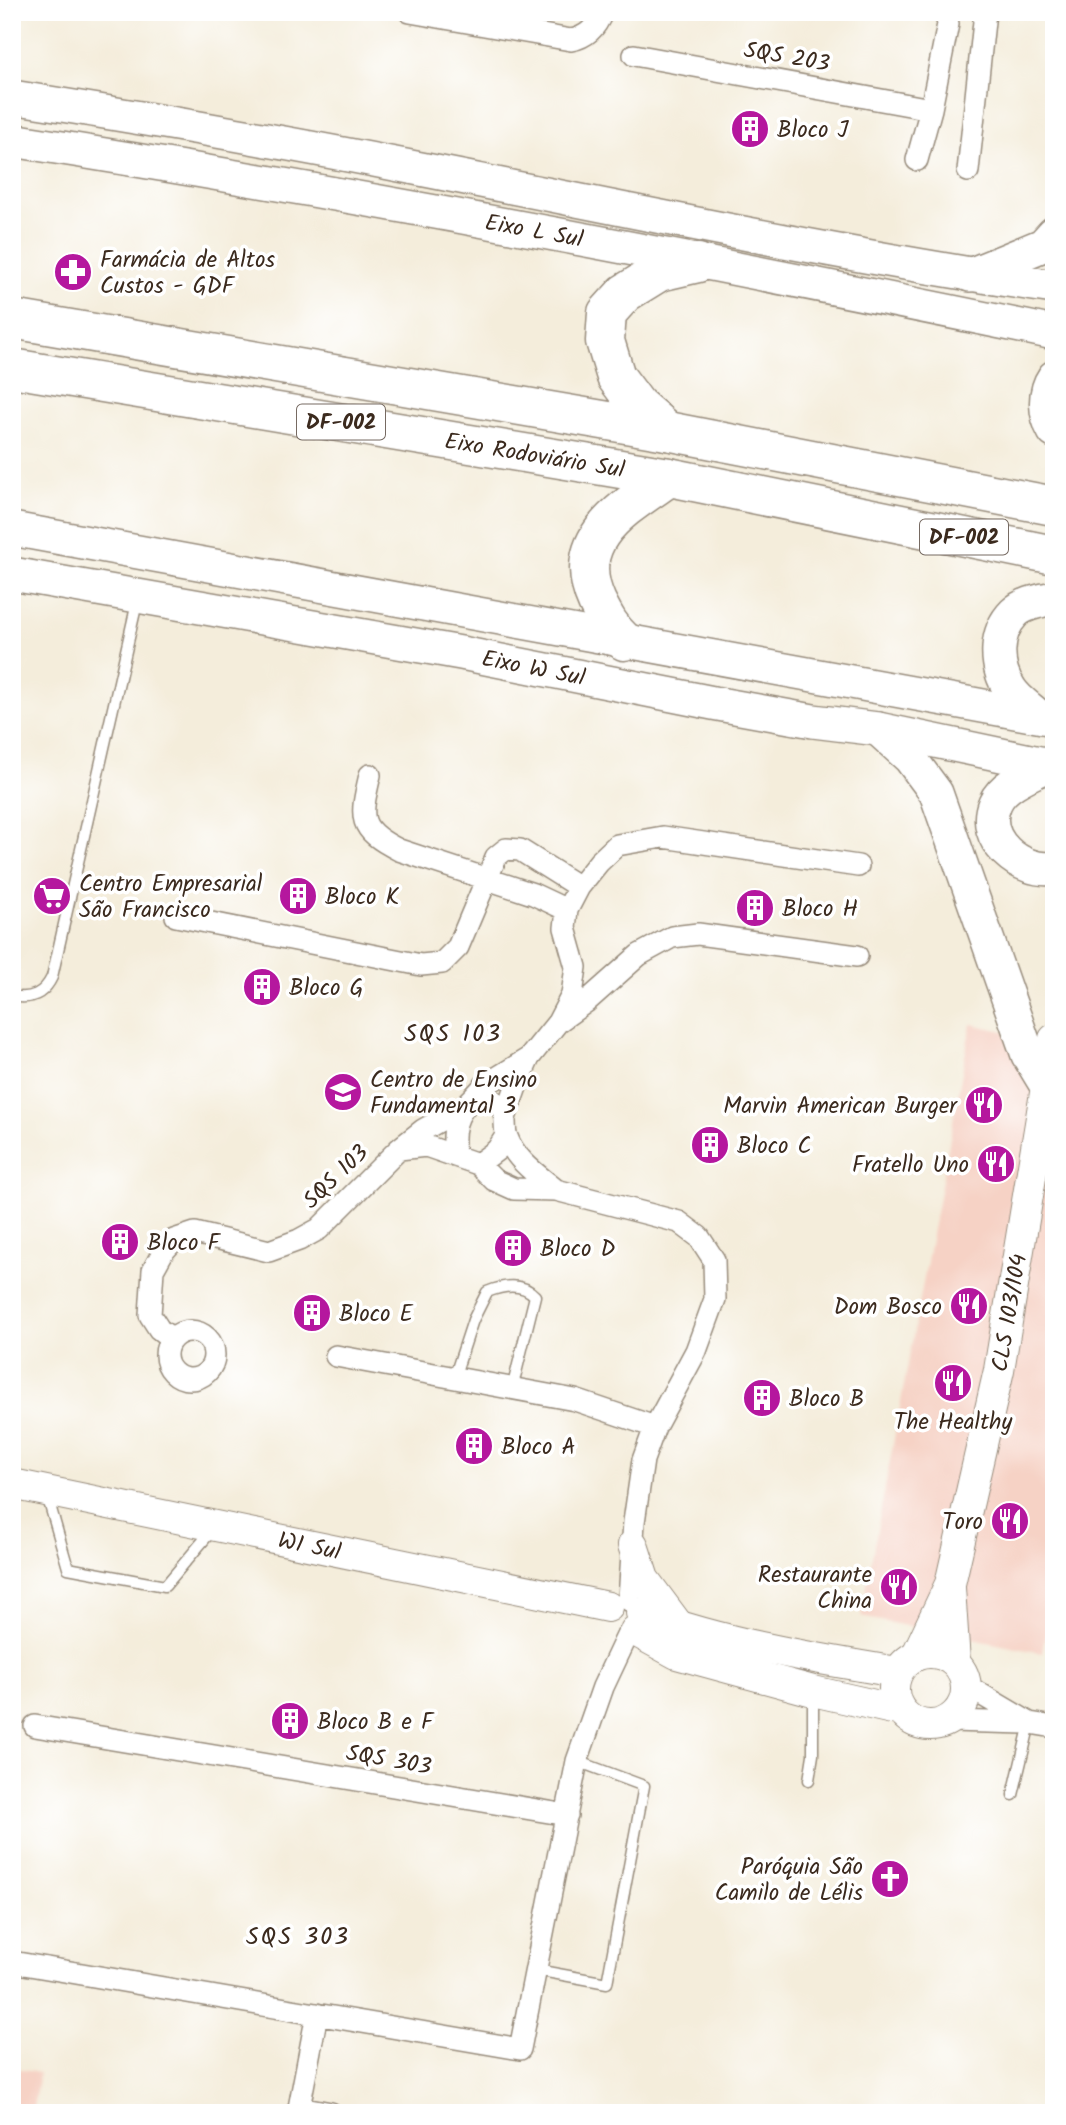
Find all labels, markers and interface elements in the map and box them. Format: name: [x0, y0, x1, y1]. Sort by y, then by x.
street label: SQS 203: [741, 33, 832, 83]
building icon: Bloco J: [729, 108, 771, 150]
place label: Bloco J: [777, 113, 850, 149]
street label: Eixo L Sul: [482, 205, 586, 259]
place label: Farmácia de Altos Custos - GDF: [100, 243, 275, 305]
pharmacy icon: Farmácia de Altos Custos - GDF: [52, 251, 94, 293]
road number: DF-002: [297, 404, 385, 440]
street label: Eixo Rodoviário Sul: [442, 424, 628, 489]
road number: DF-002: [920, 520, 1008, 554]
street label: Eixo W Sul: [478, 642, 588, 697]
place label: Centro Empresarial São Francisco: [79, 867, 263, 929]
supermarket icon: Centro Empresarial São Francisco: [31, 875, 73, 917]
building icon: Bloco K: [277, 875, 319, 917]
place label: Bloco K: [325, 880, 400, 916]
building icon: Bloco H: [734, 887, 776, 929]
place label: Bloco H: [782, 892, 858, 928]
building icon: Bloco G: [241, 966, 283, 1008]
place label: Bloco G: [289, 971, 364, 1007]
district label: SQS 103: [404, 1015, 502, 1054]
place label: Centro de Ensino Fundamental 3: [370, 1063, 537, 1125]
school or university icon: Centro de Ensino Fundamental 3: [322, 1071, 364, 1113]
restaurant icon: Marvin American Burger: [963, 1084, 1005, 1126]
place label: Marvin American Burger: [723, 1089, 958, 1125]
building icon: Bloco C: [689, 1124, 731, 1166]
place label: Bloco C: [737, 1129, 811, 1165]
street label: SQS 103: [295, 1137, 378, 1218]
restaurant icon: Fratello Uno: [975, 1143, 1017, 1185]
place label: Fratello Uno: [852, 1148, 969, 1184]
building icon: Bloco F: [99, 1221, 141, 1263]
place label: Bloco F: [147, 1226, 222, 1262]
building icon: Bloco D: [492, 1227, 534, 1269]
place label: Bloco D: [540, 1232, 616, 1268]
street label: CLS 103/104: [983, 1251, 1038, 1375]
restaurant icon: Dom Bosco: [948, 1285, 990, 1327]
place label: Dom Bosco: [834, 1290, 942, 1326]
building icon: Bloco E: [291, 1292, 333, 1334]
place label: Bloco E: [339, 1297, 414, 1333]
restaurant icon: The Healthy: [932, 1362, 974, 1404]
building icon: Bloco B: [741, 1377, 783, 1419]
place label: Bloco B: [789, 1382, 864, 1418]
place label: The Healthy: [894, 1405, 1012, 1441]
building icon: Bloco A: [453, 1425, 495, 1467]
place label: Bloco A: [501, 1430, 576, 1466]
restaurant icon: Toro: [989, 1500, 1031, 1542]
place label: Toro: [942, 1505, 983, 1541]
street label: W1 Sul: [275, 1523, 344, 1572]
place label: Restaurante China: [758, 1558, 872, 1620]
restaurant icon: Restaurante China: [878, 1566, 920, 1608]
building icon: Bloco B e F: [269, 1700, 311, 1742]
place label: Bloco B e F: [317, 1705, 435, 1741]
street label: SQS 303: [343, 1736, 434, 1786]
place label: Paróquia São Camilo de Lélis: [715, 1850, 863, 1912]
church icon: Paróquia São Camilo de Lélis: [869, 1858, 911, 1900]
district label: SQS 303: [246, 1918, 350, 1957]

